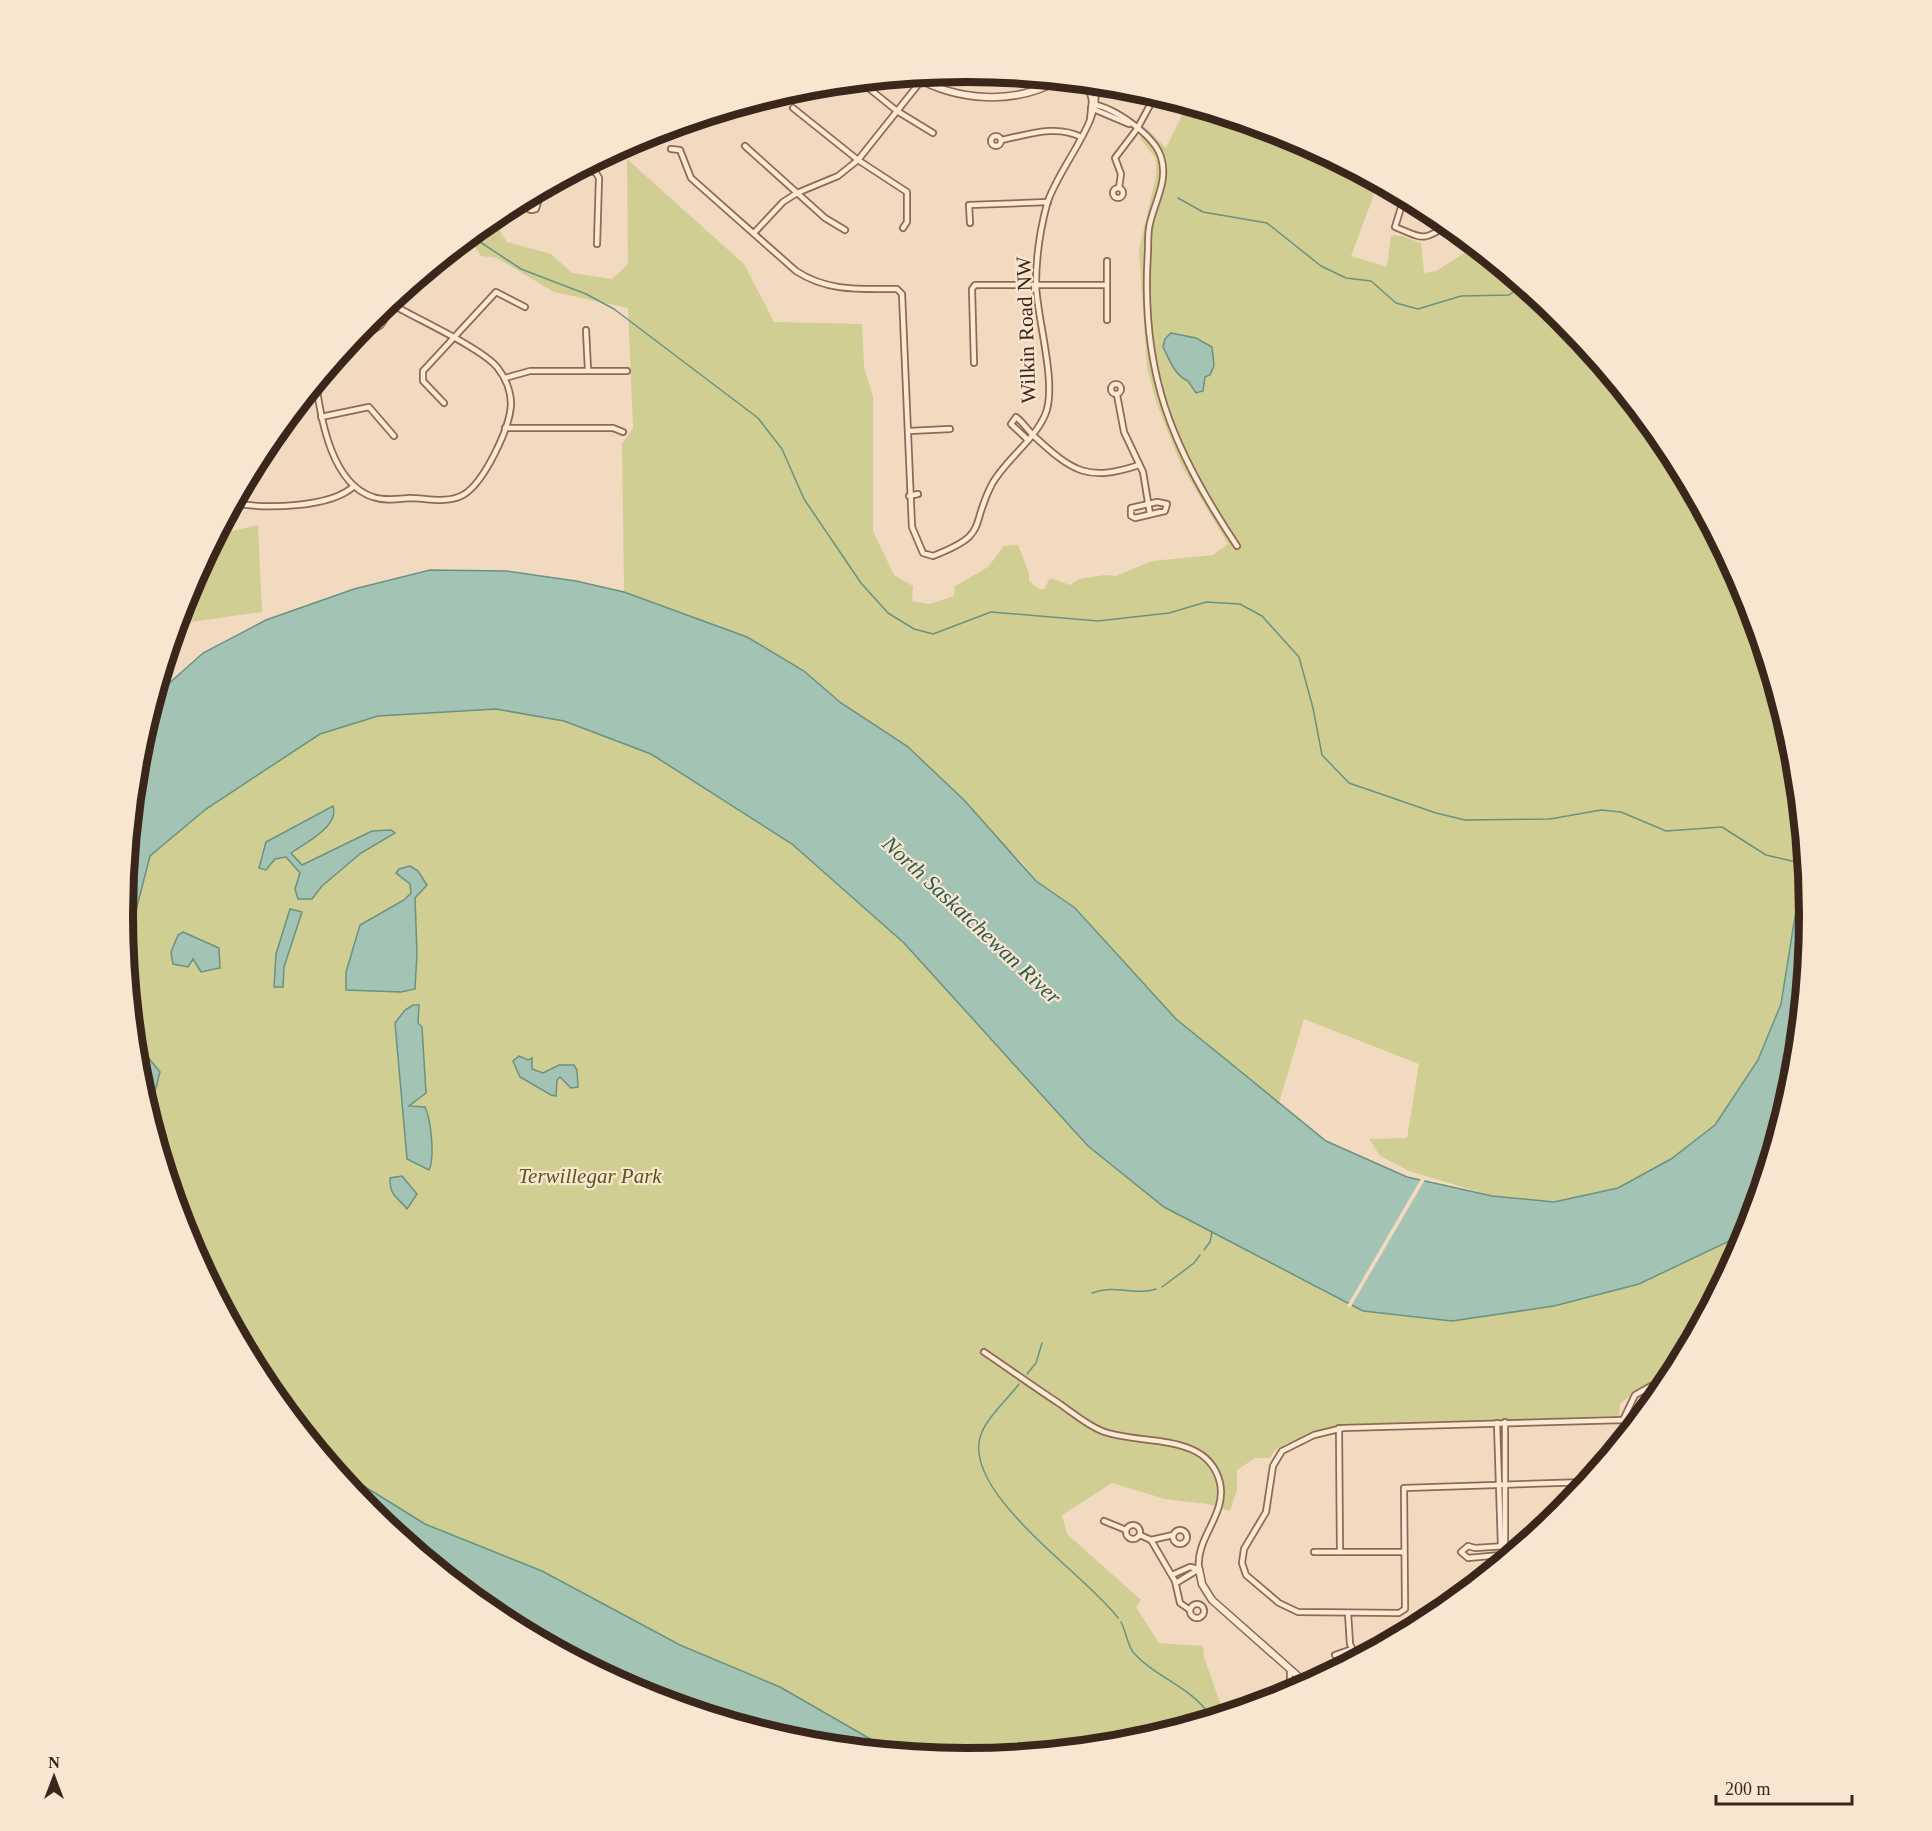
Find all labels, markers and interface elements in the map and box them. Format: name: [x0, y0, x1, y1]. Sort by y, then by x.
street label: Wilkin Road NW: [1011, 256, 1041, 404]
water label: North Saskatchewan River: [877, 830, 1067, 1009]
park label: Terwillegar Park: [518, 1164, 662, 1188]
north arrow: [24, 1747, 84, 1807]
text: N: [48, 1754, 60, 1771]
scale bar: [1716, 1768, 1852, 1806]
text: 200 m: [1725, 1779, 1771, 1799]

